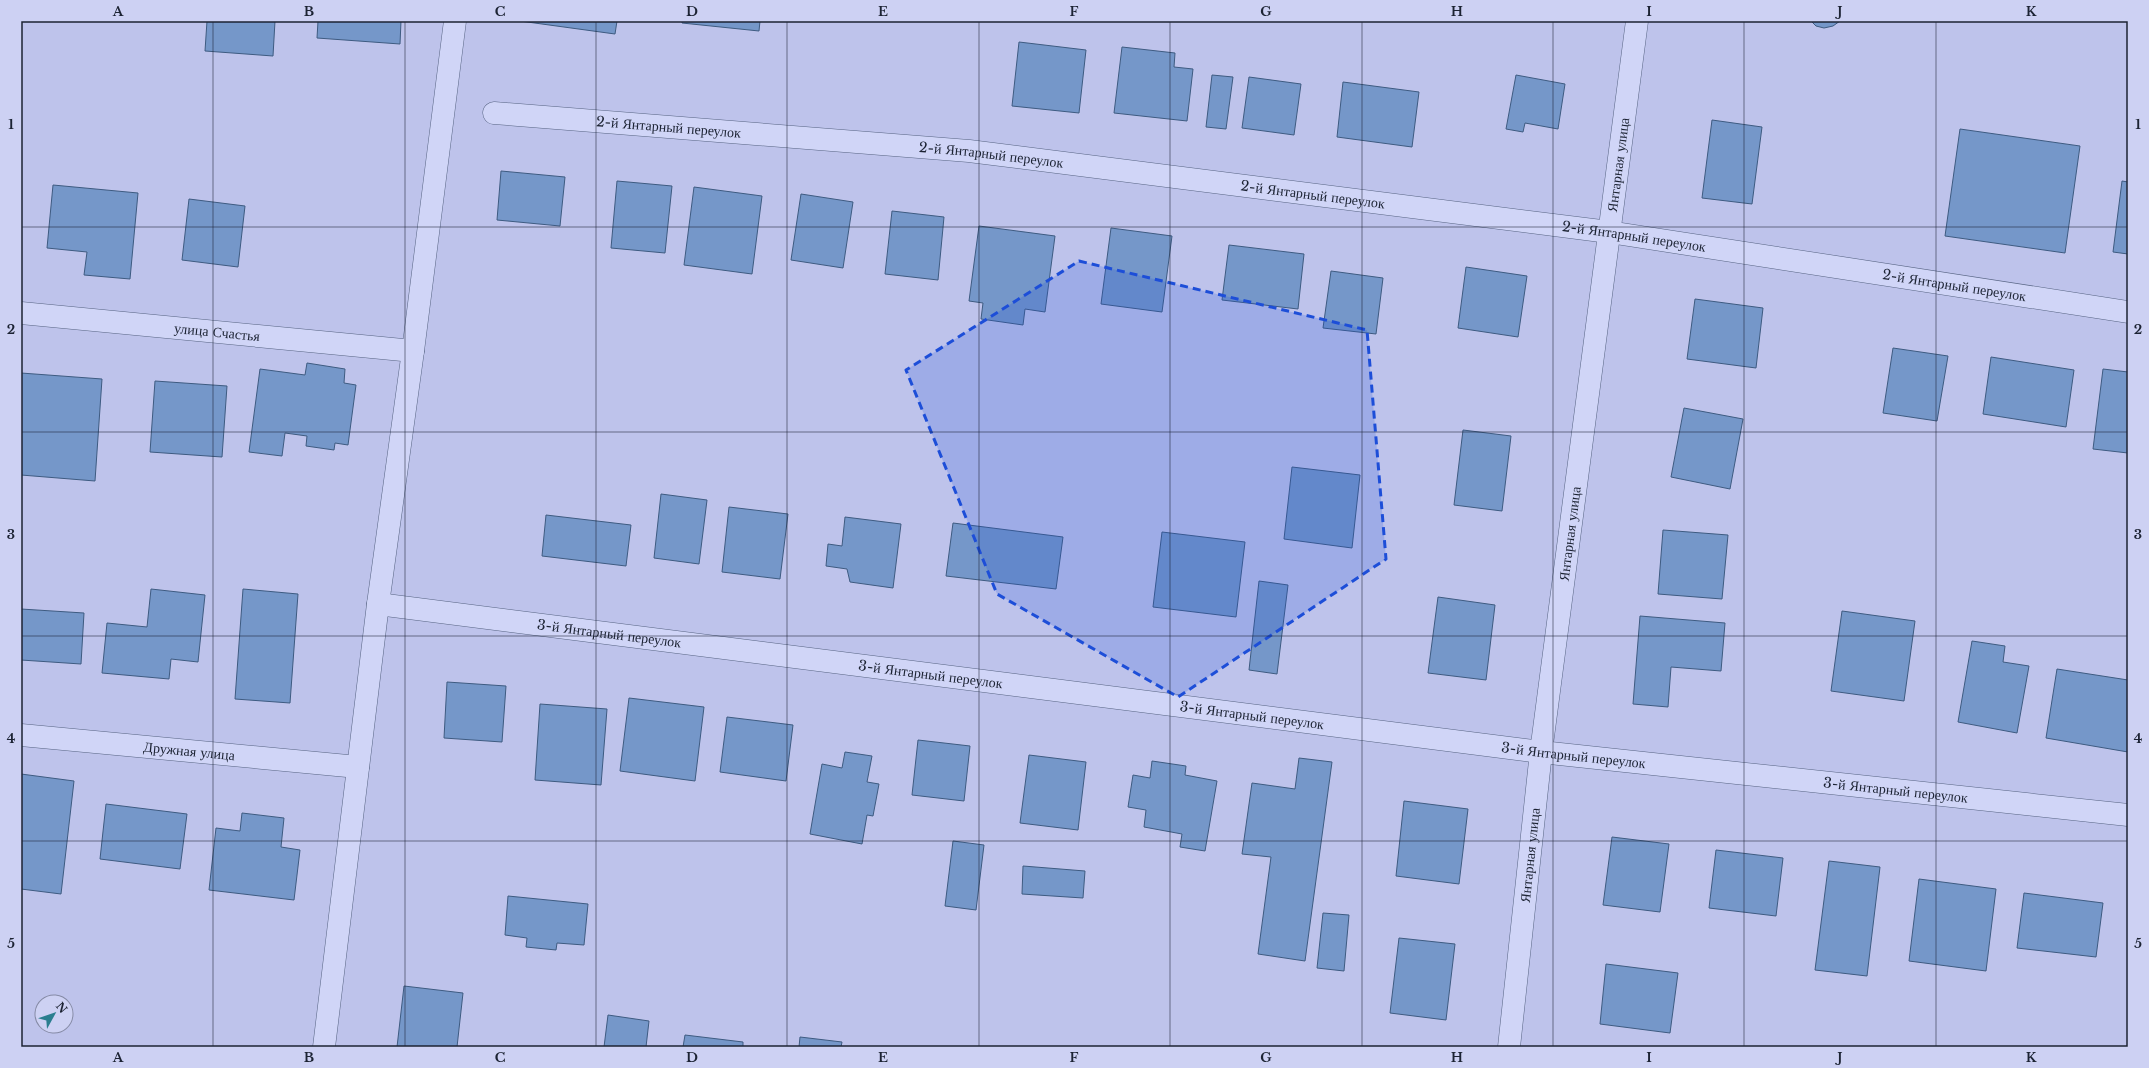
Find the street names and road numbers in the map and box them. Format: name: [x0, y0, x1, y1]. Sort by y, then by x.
street label: 2-й Янтарный переулок: [595, 112, 742, 142]
street label: Янтарная улица: [1603, 116, 1633, 213]
street label: 2-й Янтарный переулок: [918, 138, 1065, 172]
street label: 2-й Янтарный переулок: [1240, 176, 1386, 213]
street label: 2-й Янтарный переулок: [1561, 217, 1707, 256]
street label: 2-й Янтарный переулок: [1881, 265, 2028, 305]
street label: улица Счастья: [173, 319, 261, 345]
street label: Янтарная улица: [1555, 484, 1585, 582]
street label: 3-й Янтарный переулок: [536, 615, 682, 652]
street label: 3-й Янтарный переулок: [857, 656, 1004, 692]
street label: 3-й Янтарный переулок: [1179, 697, 1325, 733]
street label: Дружная улица: [143, 738, 237, 764]
street label: 3-й Янтарный переулок: [1500, 738, 1647, 772]
street label: 3-й Янтарный переулок: [1822, 773, 1969, 807]
street label: Янтарная улица: [1516, 806, 1544, 903]

